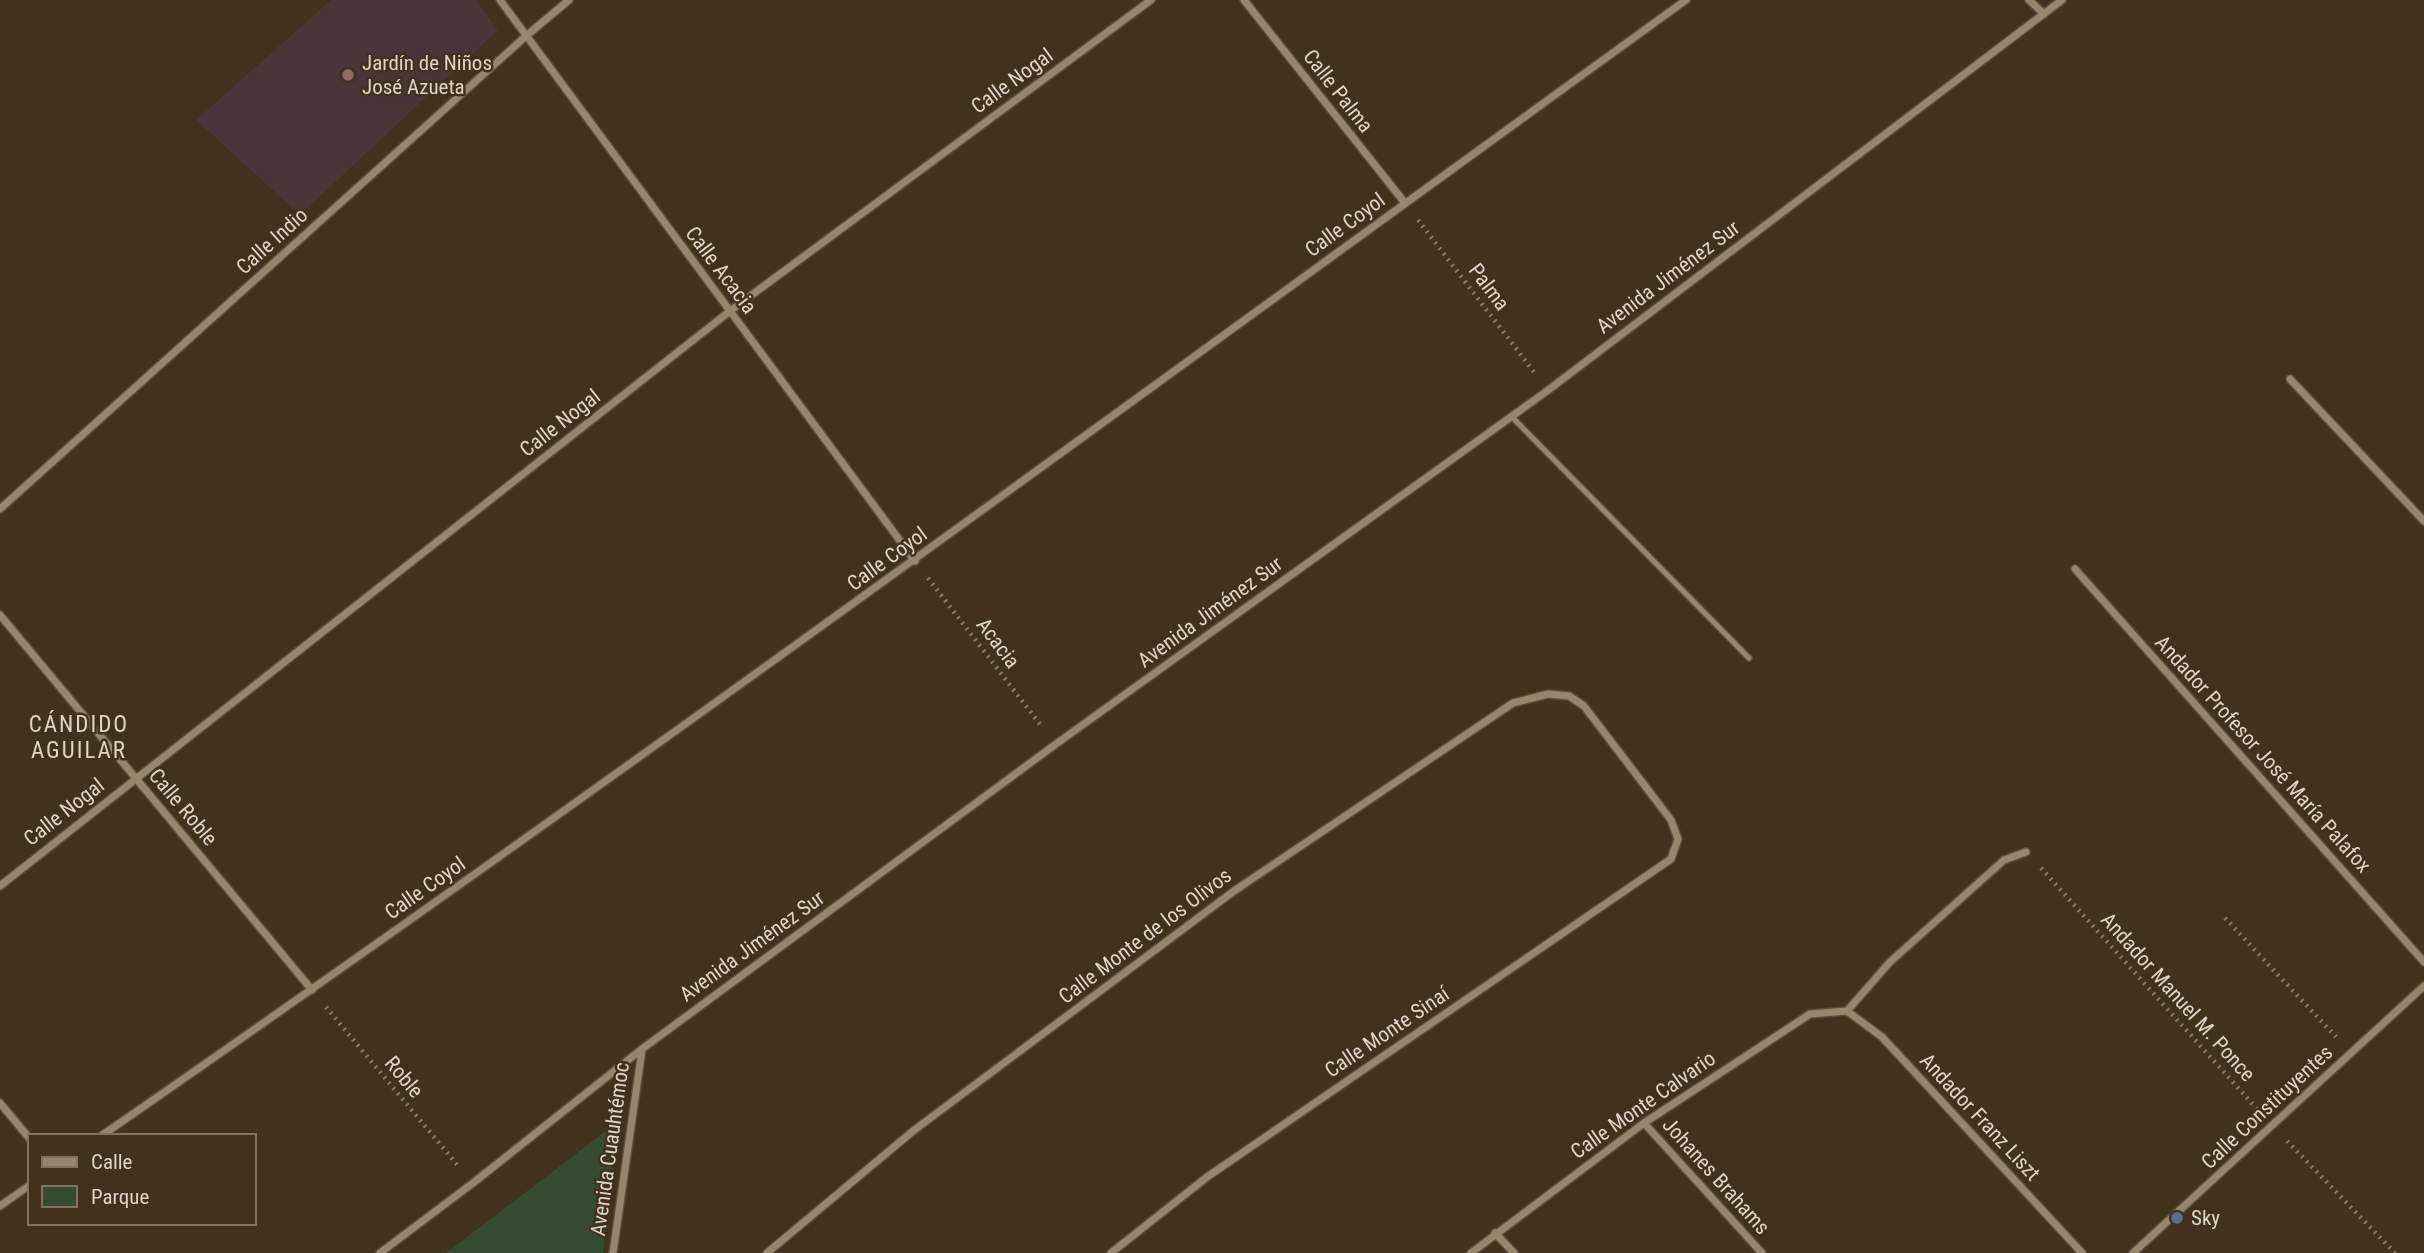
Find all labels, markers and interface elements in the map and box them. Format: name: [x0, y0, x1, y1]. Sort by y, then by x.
street label: Calle Nogal: [966, 43, 1058, 119]
street label: Calle Palma: [1298, 45, 1378, 137]
place label: Jardín de Niños José Azueta: [362, 51, 492, 99]
marker: Jardín de Niños José Azueta: [340, 67, 356, 83]
street label: Calle Coyol: [1301, 188, 1389, 262]
street label: Calle Indio: [231, 203, 313, 279]
street label: Avenida Jiménez Sur: [1592, 215, 1744, 339]
street label: Calle Acacia: [681, 222, 761, 318]
street label: Palma: [1464, 259, 1514, 315]
street label: Calle Nogal: [515, 384, 605, 462]
street label: Calle Coyol: [843, 522, 931, 596]
street label: Avenida Jiménez Sur: [1133, 552, 1287, 672]
street label: Acacia: [971, 613, 1025, 673]
street label: Andador Profesor José María Palafox: [2150, 631, 2376, 877]
district label: CÁNDIDO AGUILAR: [29, 710, 129, 764]
street label: Calle Roble: [144, 764, 222, 850]
street label: Calle Nogal: [19, 773, 109, 851]
street label: Calle Coyol: [380, 852, 470, 924]
street label: Calle Monte de los Olivos: [1054, 863, 1236, 1009]
street label: Avenida Jiménez Sur: [675, 886, 829, 1006]
street label: Andador Manuel M. Ponce: [2096, 908, 2260, 1086]
street label: Calle Monte Sinaí: [1320, 981, 1455, 1082]
street label: Calle Constituyentes: [2197, 1040, 2337, 1174]
street label: Calle Monte Calvario: [1566, 1046, 1720, 1164]
street label: Andador Franz Liszt: [1915, 1049, 2045, 1185]
street label: Roble: [380, 1051, 428, 1103]
street label: Avenida Cuauhtémoc: [586, 1061, 634, 1237]
street label: Johanes Brahams: [1657, 1113, 1775, 1239]
legend: [28, 1134, 256, 1225]
text: Calle: [91, 1150, 133, 1174]
text: Parque: [91, 1185, 149, 1209]
place label: Sky: [2191, 1206, 2220, 1230]
marker: Sky: [2169, 1210, 2185, 1226]

